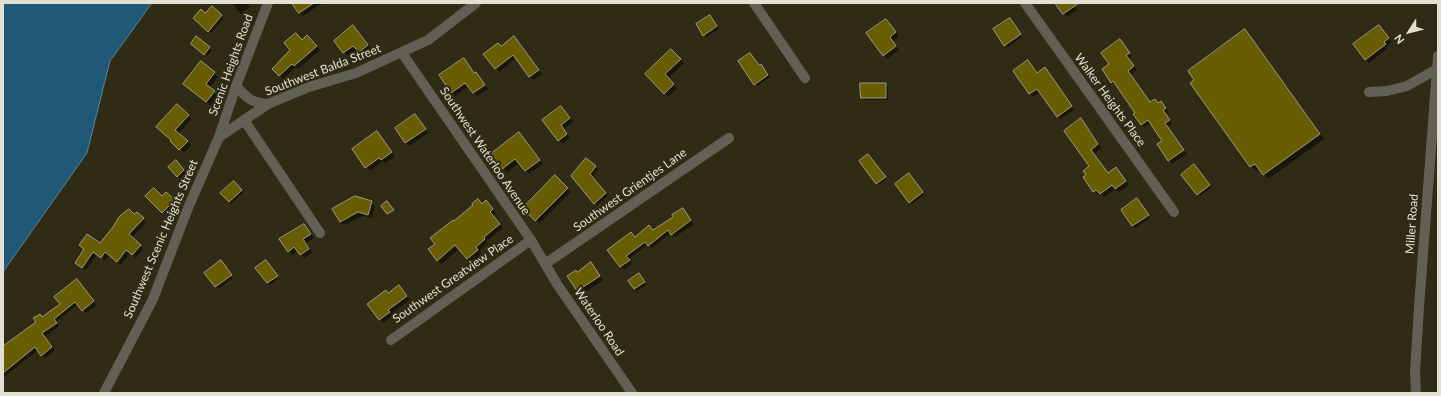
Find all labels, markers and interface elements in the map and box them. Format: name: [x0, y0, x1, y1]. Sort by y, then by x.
street label: Scenic Heights Road: [206, 12, 256, 118]
north arrow: [1389, 12, 1429, 52]
text: N: [1391, 32, 1407, 47]
street label: Southwest Balda Street: [263, 41, 383, 99]
street label: Walker Heights Place: [1071, 51, 1149, 149]
street label: Southwest Waterloo Avenue: [437, 84, 533, 218]
street label: Southwest Grientjes Lane: [571, 145, 689, 235]
street label: Southwest Scenic Heights Street: [121, 157, 201, 321]
street label: Miller Road: [1403, 194, 1421, 254]
street label: Southwest Greatview Place: [390, 232, 516, 326]
street label: Waterloo Road: [571, 285, 627, 359]

